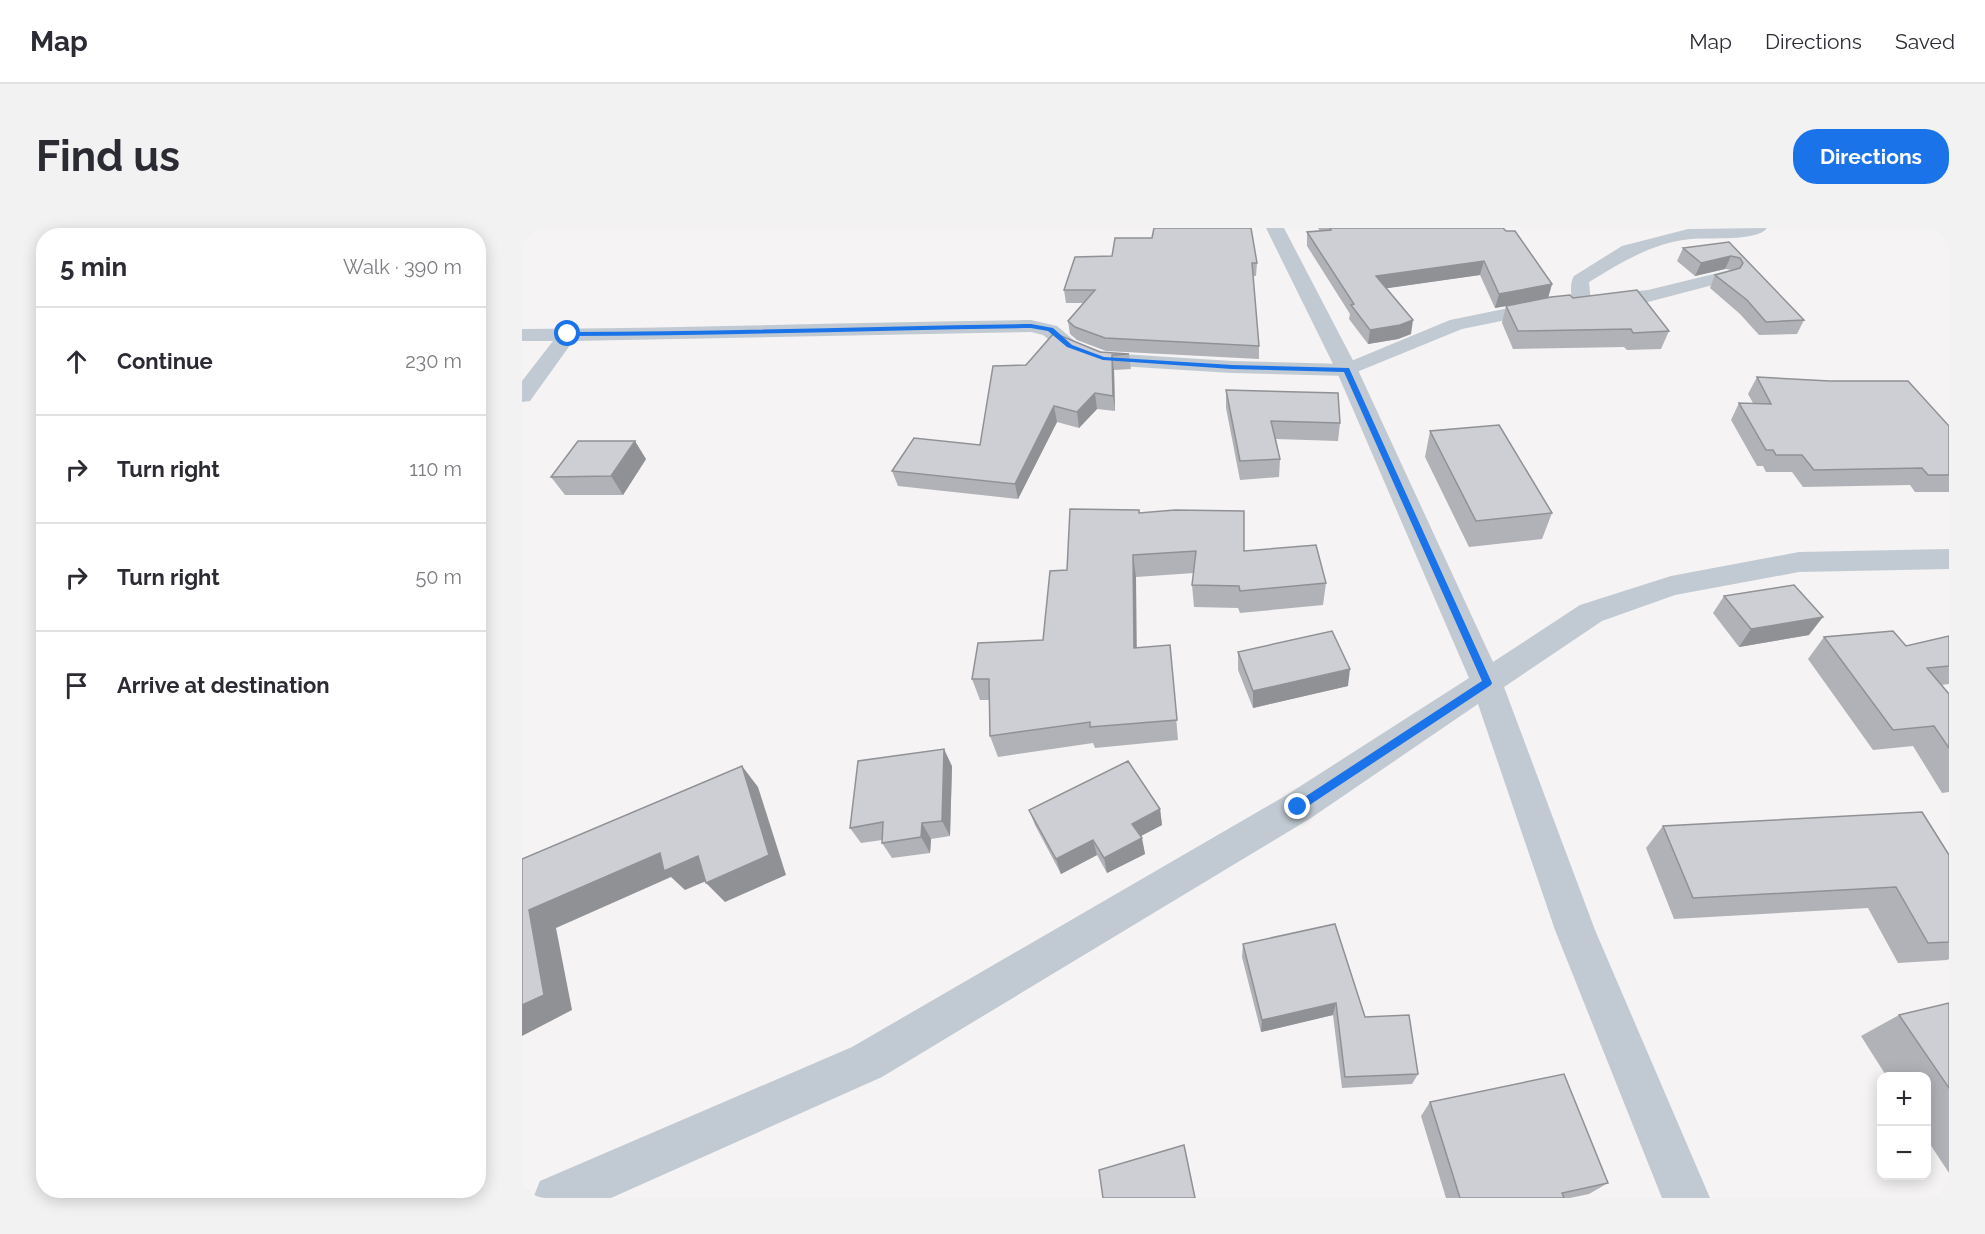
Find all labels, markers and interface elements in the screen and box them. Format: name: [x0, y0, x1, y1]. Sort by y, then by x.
text: Map: [30, 25, 88, 58]
text: Map: [1689, 29, 1732, 54]
text: Directions: [1765, 29, 1862, 54]
text: Saved: [1895, 29, 1955, 54]
button: Directions: [1793, 129, 1949, 184]
text: Find us: [36, 132, 180, 181]
text: 5 min: [60, 252, 127, 282]
text: Walk · 390 m: [343, 255, 462, 279]
route start: [554, 320, 580, 346]
icon: ahead: [60, 345, 93, 378]
text: Continue: [117, 348, 213, 374]
text: 230 m: [405, 349, 462, 373]
icon: right: [60, 453, 93, 486]
text: Turn right: [117, 456, 220, 482]
text: 110 m: [409, 457, 462, 481]
icon: right: [60, 561, 93, 594]
text: Turn right: [117, 564, 220, 590]
text: 50 m: [415, 565, 462, 589]
icon: arrive: [60, 669, 93, 702]
text: Arrive at destination: [117, 672, 330, 698]
route end: [1284, 793, 1310, 819]
map controls: [1877, 1072, 1931, 1180]
button: +: [1877, 1072, 1931, 1126]
button: −: [1877, 1126, 1931, 1180]

